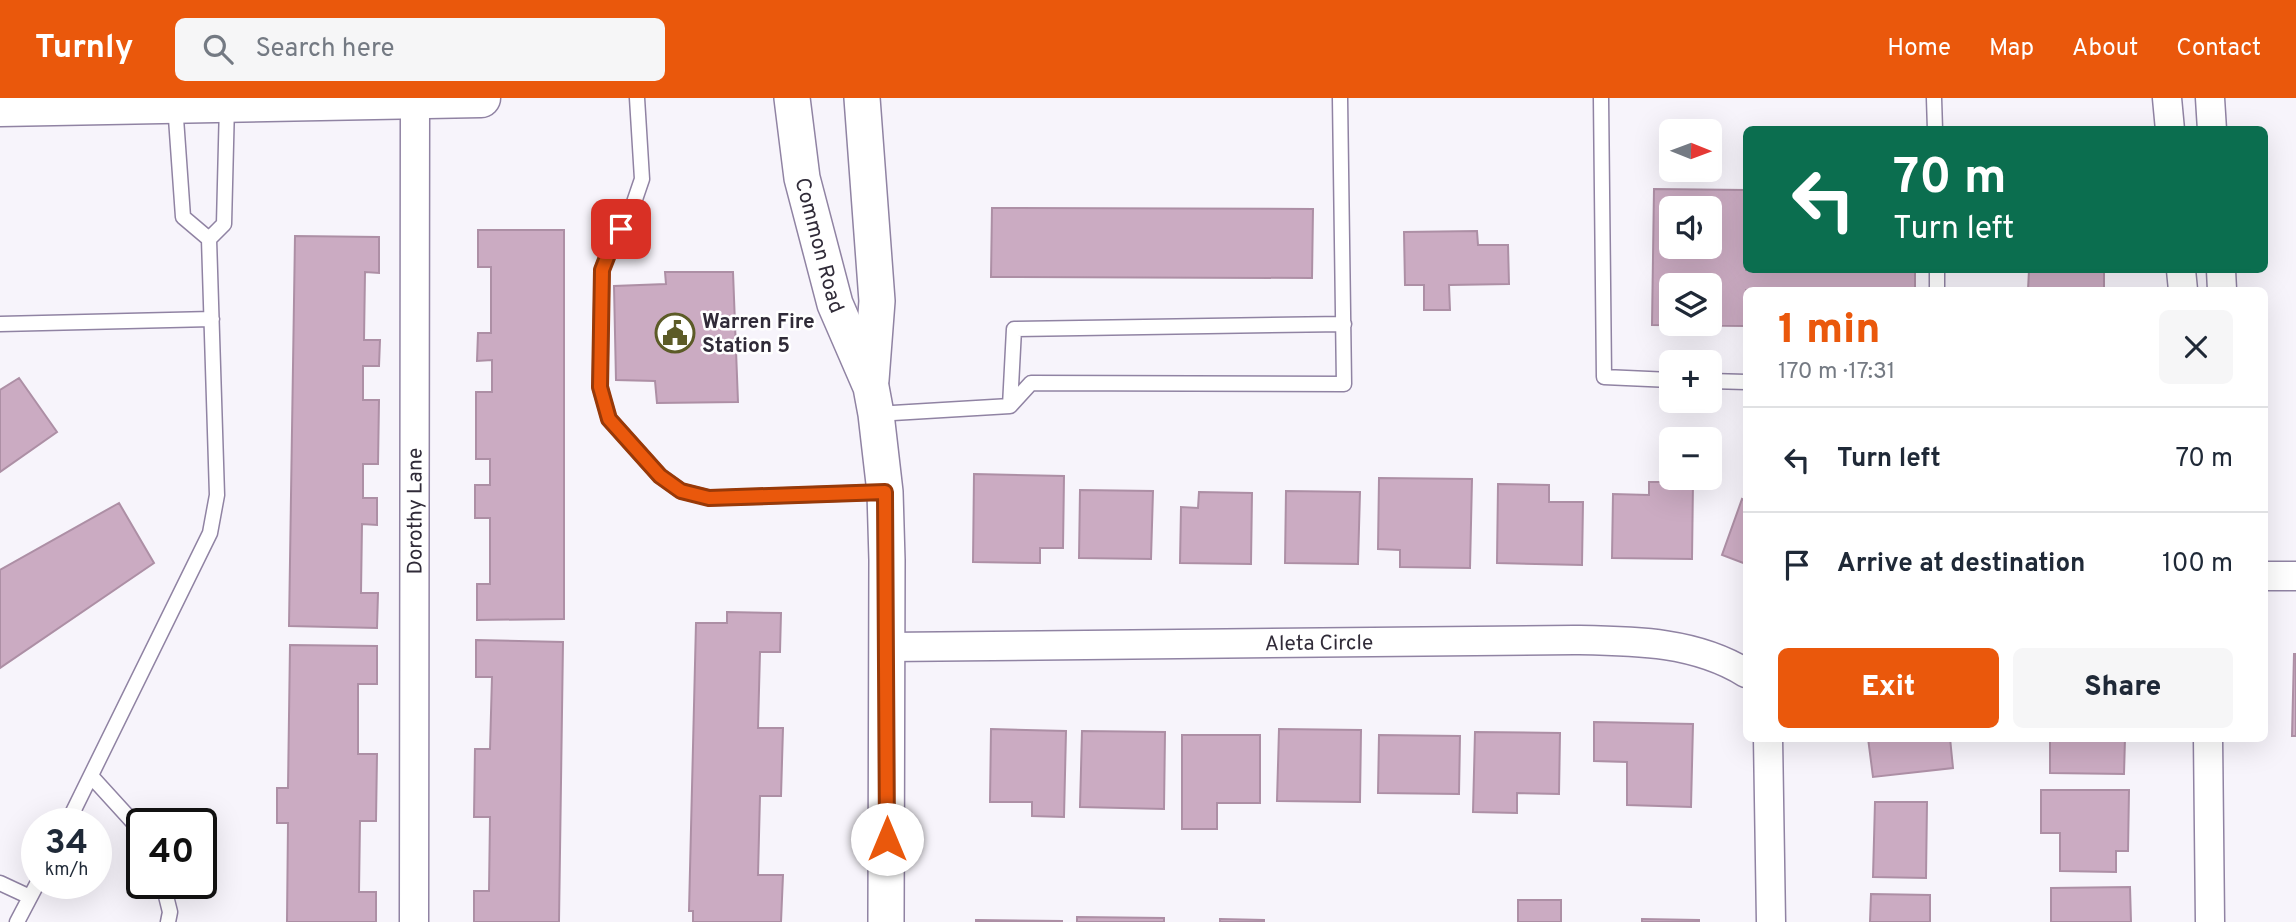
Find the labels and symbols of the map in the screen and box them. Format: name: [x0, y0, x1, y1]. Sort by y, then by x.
north arrow: [1659, 119, 1722, 182]
street label: Common Road: [788, 175, 849, 318]
pin: [591, 199, 651, 259]
place label: Warren Fire Station 5: [702, 309, 815, 360]
public building icon: Warren Fire Station 5: [654, 312, 696, 354]
street label: Dorothy Lane: [402, 448, 430, 574]
street label: Aleta Circle: [1265, 630, 1373, 658]
position arrow: [850, 802, 924, 876]
speed limit sign: 40: [126, 808, 217, 899]

